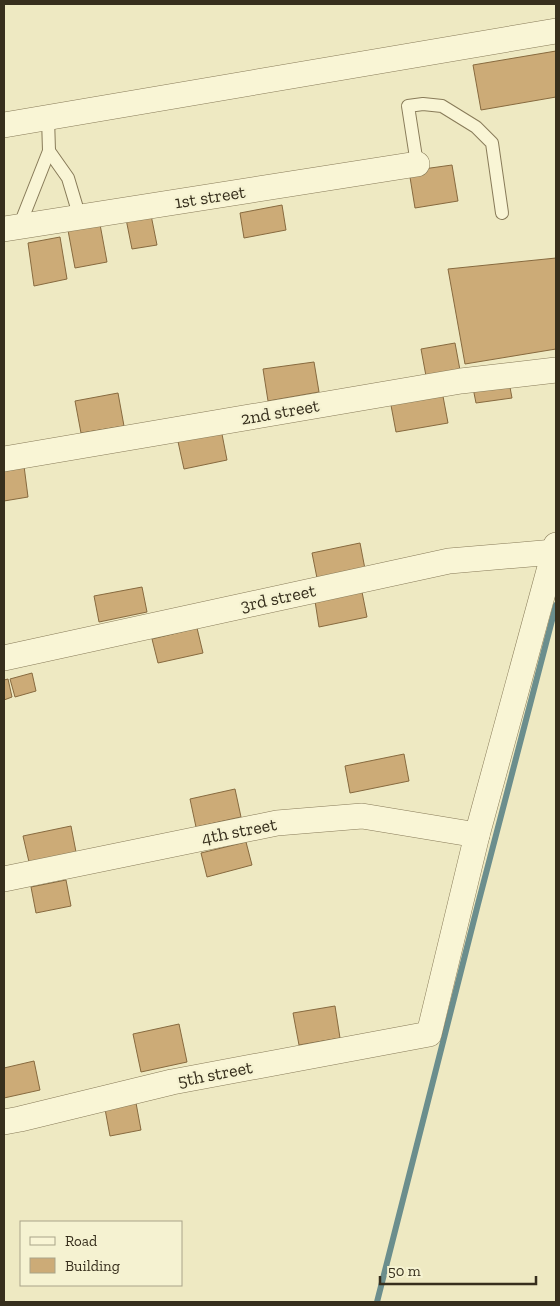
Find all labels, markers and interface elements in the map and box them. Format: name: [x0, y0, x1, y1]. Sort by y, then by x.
street label: 1st street: [173, 181, 247, 213]
street label: 2nd street: [239, 394, 321, 430]
street label: 3rd street: [239, 579, 318, 617]
street label: 4th street: [200, 813, 279, 849]
street label: 5th street: [176, 1056, 255, 1092]
legend: [20, 1221, 182, 1286]
text: Road: [65, 1232, 98, 1250]
scale bar: [380, 1254, 536, 1286]
text: Building: [65, 1257, 120, 1275]
text: 50 m: [388, 1262, 421, 1280]

